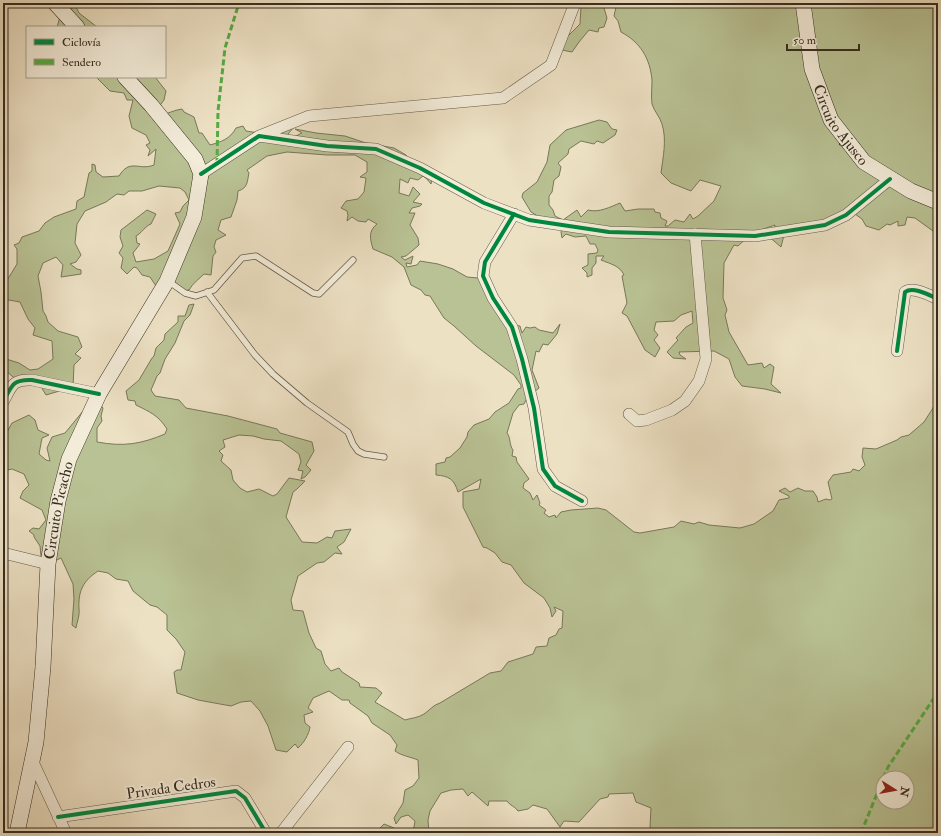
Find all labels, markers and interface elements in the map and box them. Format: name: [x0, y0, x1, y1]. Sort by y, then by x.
legend: [26, 26, 166, 78]
scale bar: [787, 26, 859, 52]
text: 50 m: [793, 33, 817, 48]
text: Ciclovía: [62, 35, 102, 50]
text: Sendero: [62, 55, 101, 70]
street label: Circuito Ajusco: [809, 82, 873, 169]
street label: Circuito Picacho: [39, 459, 77, 561]
north arrow: [875, 770, 915, 810]
street label: Privada Cedros: [125, 772, 217, 804]
text: N: [897, 785, 912, 799]

